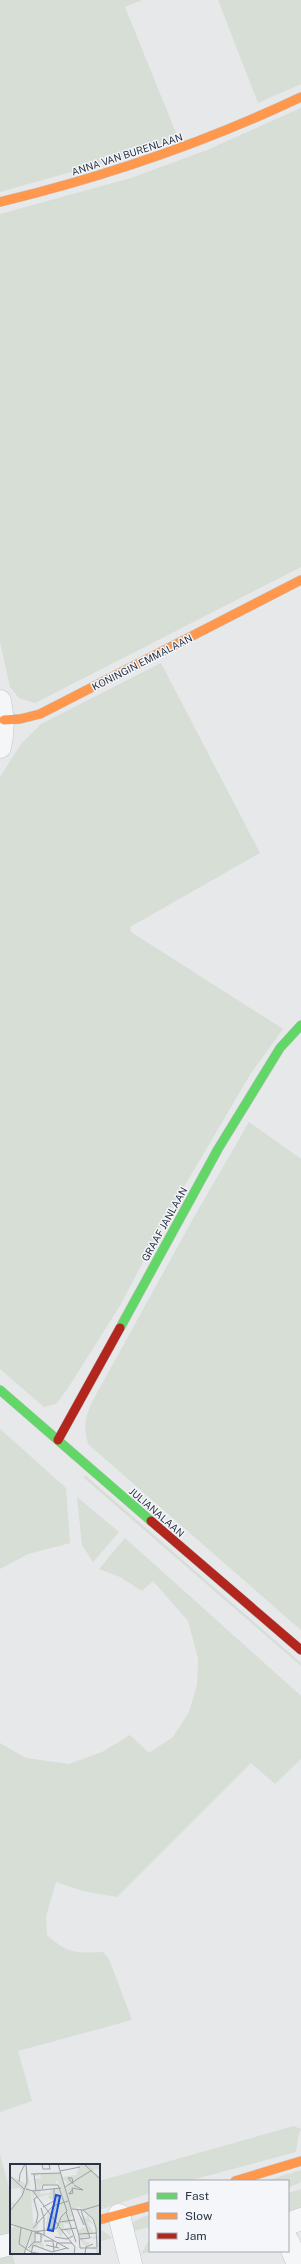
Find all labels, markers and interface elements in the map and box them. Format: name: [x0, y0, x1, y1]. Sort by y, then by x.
street label: ANNA VAN BURENLAAN: [70, 130, 184, 178]
street label: KONINGIN EMMALAAN: [90, 631, 194, 693]
street label: GRAAF JANLAAN: [139, 1185, 189, 1263]
street label: JULIANALAAN: [127, 1485, 187, 1539]
inset map: [10, 2164, 100, 2254]
legend: [149, 2180, 289, 2252]
text: Fast: [185, 2189, 210, 2203]
text: Slow: [185, 2209, 213, 2223]
text: Jam: [185, 2229, 207, 2243]

